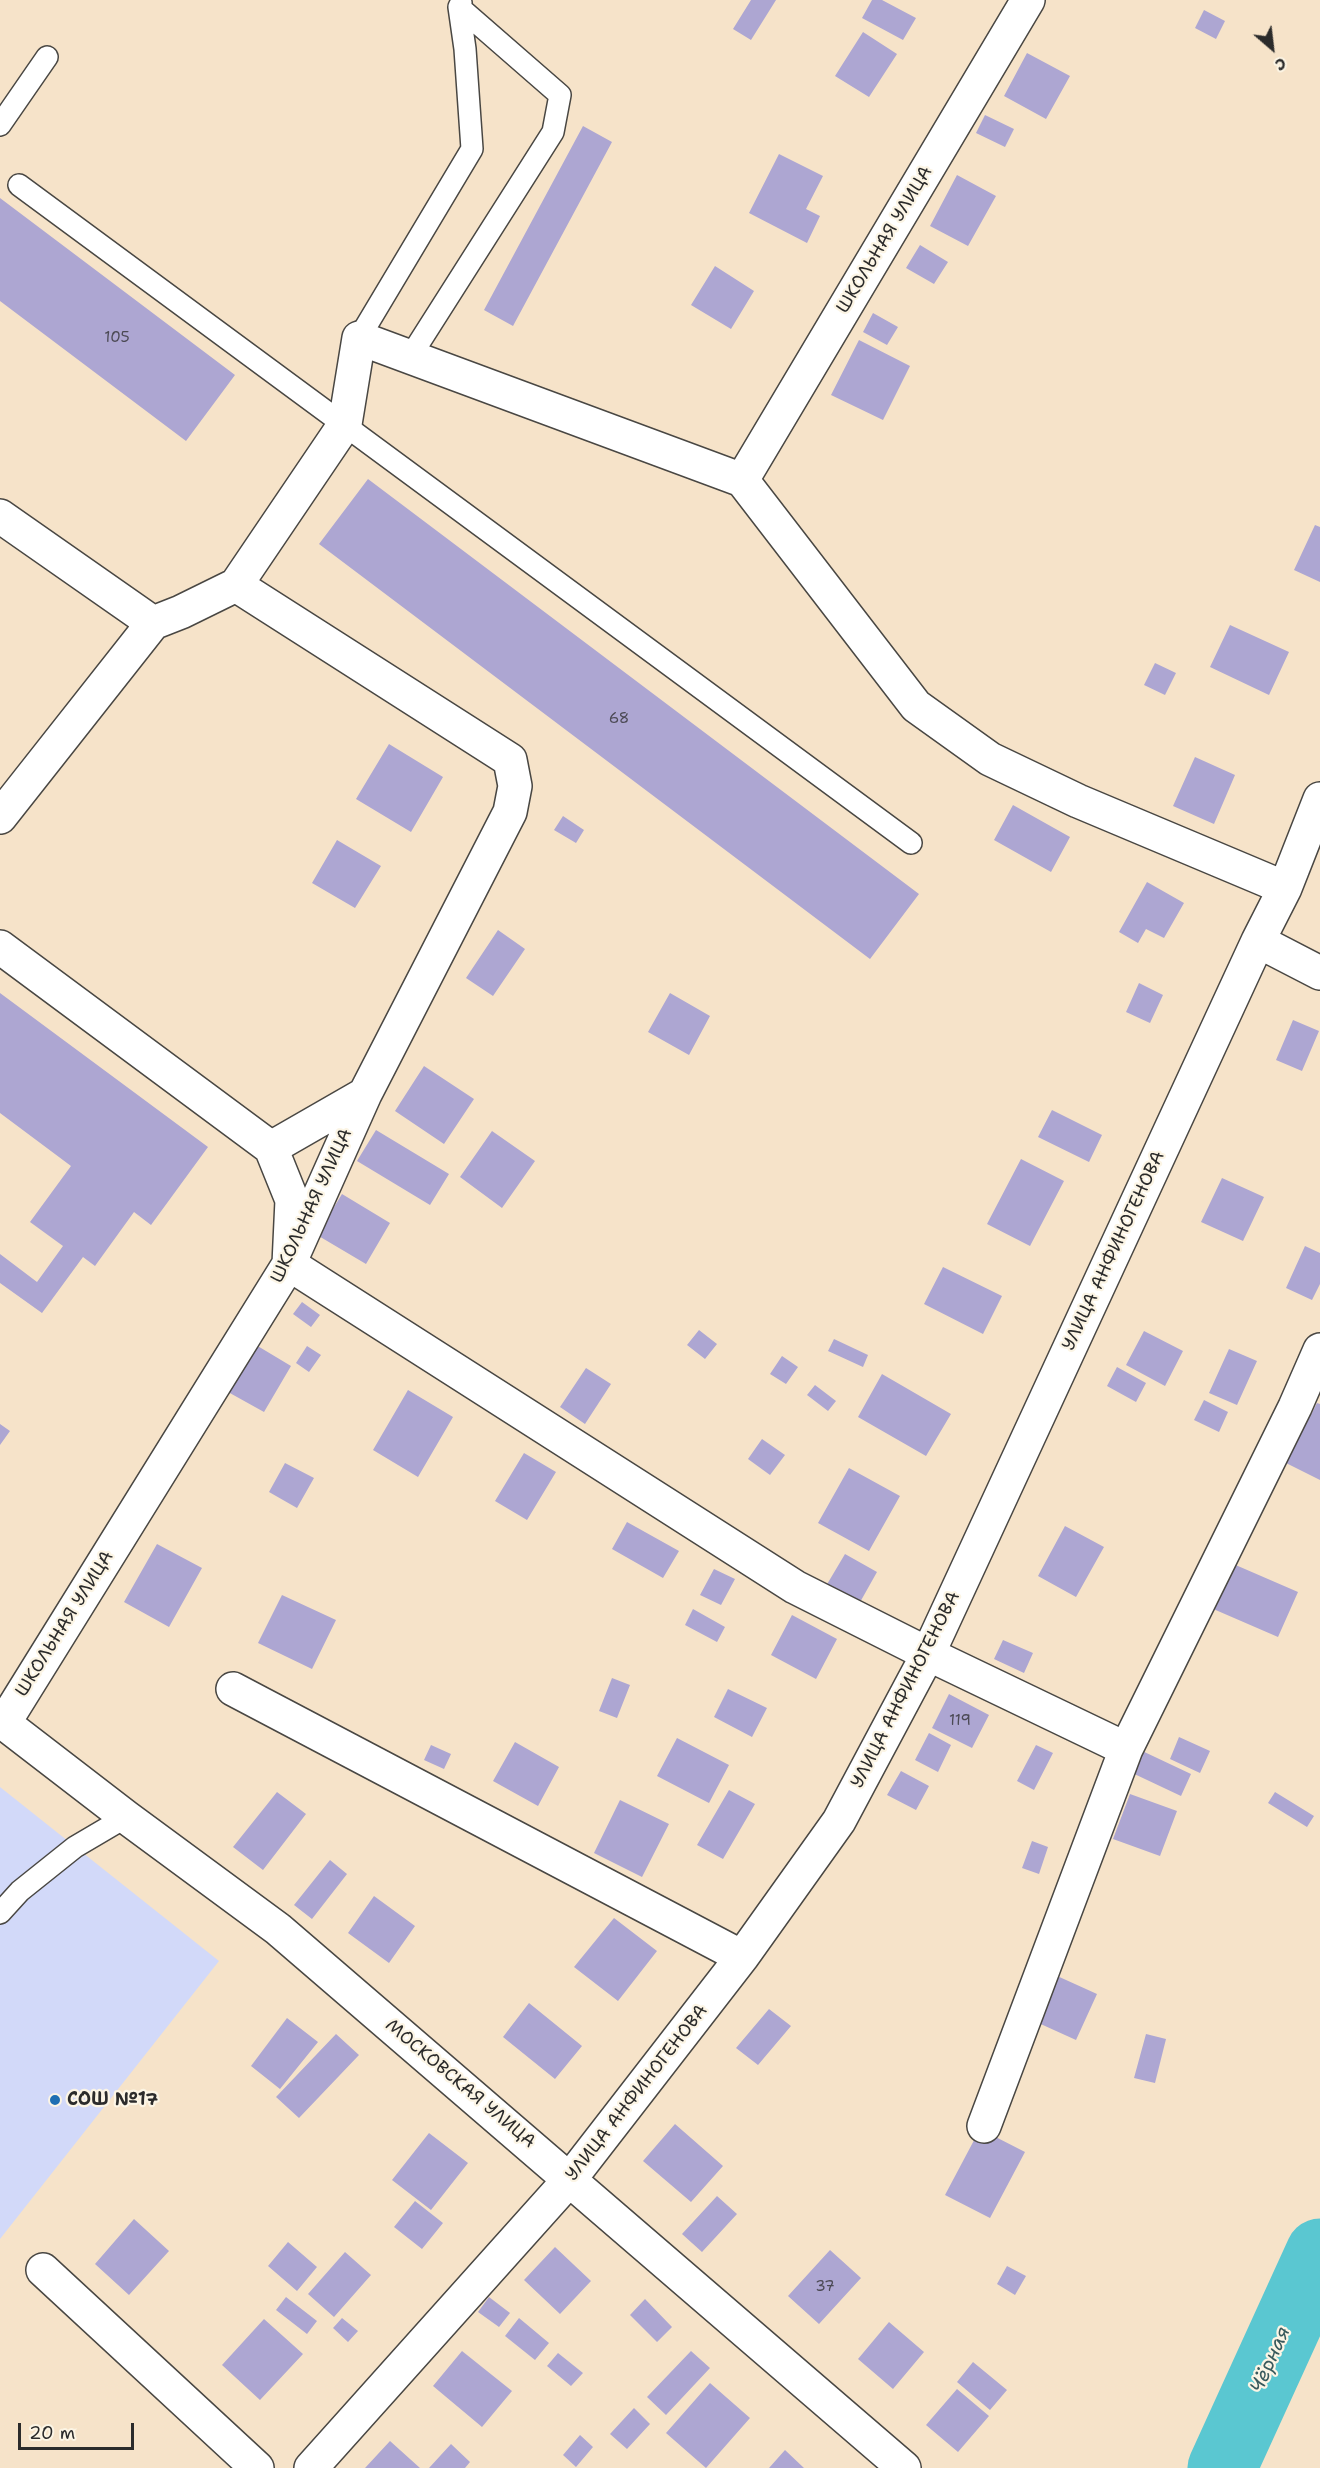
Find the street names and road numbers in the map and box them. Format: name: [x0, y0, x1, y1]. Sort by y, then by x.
street label: ШКОЛЬНАЯ УЛИЦА: [833, 163, 937, 317]
street label: ШКОЛЬНАЯ УЛИЦА: [267, 1125, 357, 1287]
street label: УЛИЦА АНФИНОГЕНОВА: [1058, 1148, 1170, 1354]
street label: ШКОЛЬНАЯ УЛИЦА: [11, 1547, 119, 1701]
street label: УЛИЦА АНФИНОГЕНОВА: [847, 1588, 965, 1792]
street label: УЛИЦА АНФИНОГЕНОВА: [561, 2001, 713, 2185]
street label: МОСКОВСКАЯ УЛИЦА: [381, 2015, 539, 2153]

